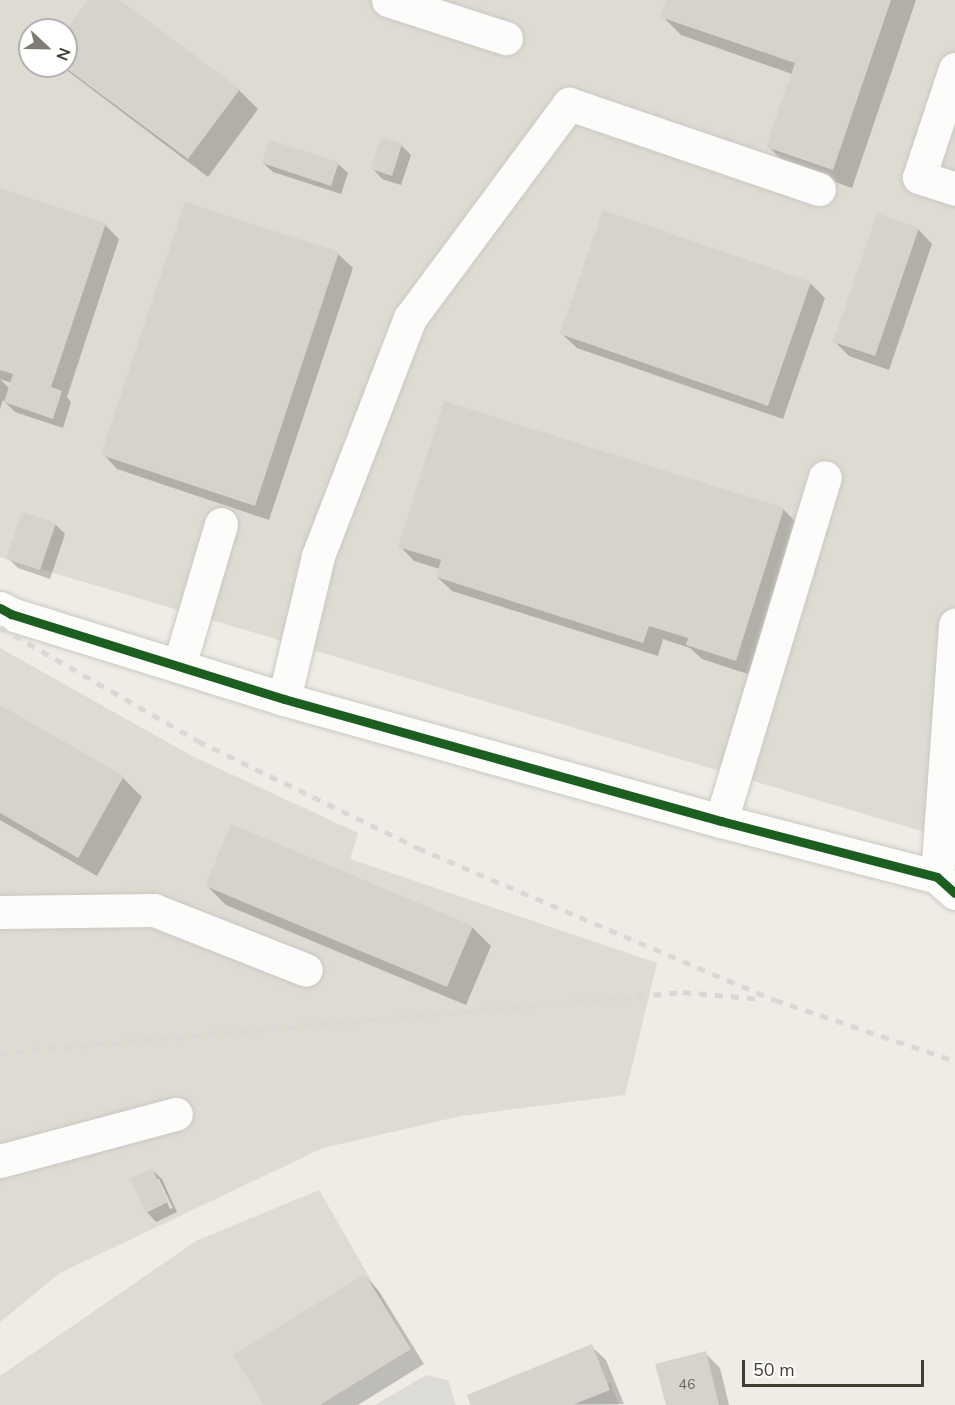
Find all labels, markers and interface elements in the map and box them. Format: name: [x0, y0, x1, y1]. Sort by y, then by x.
north arrow: [18, 18, 78, 78]
text: N: [50, 44, 75, 64]
scale bar: [745, 1348, 926, 1386]
text: 50 m: [753, 1358, 795, 1382]
house number: 46: [679, 1377, 695, 1393]

